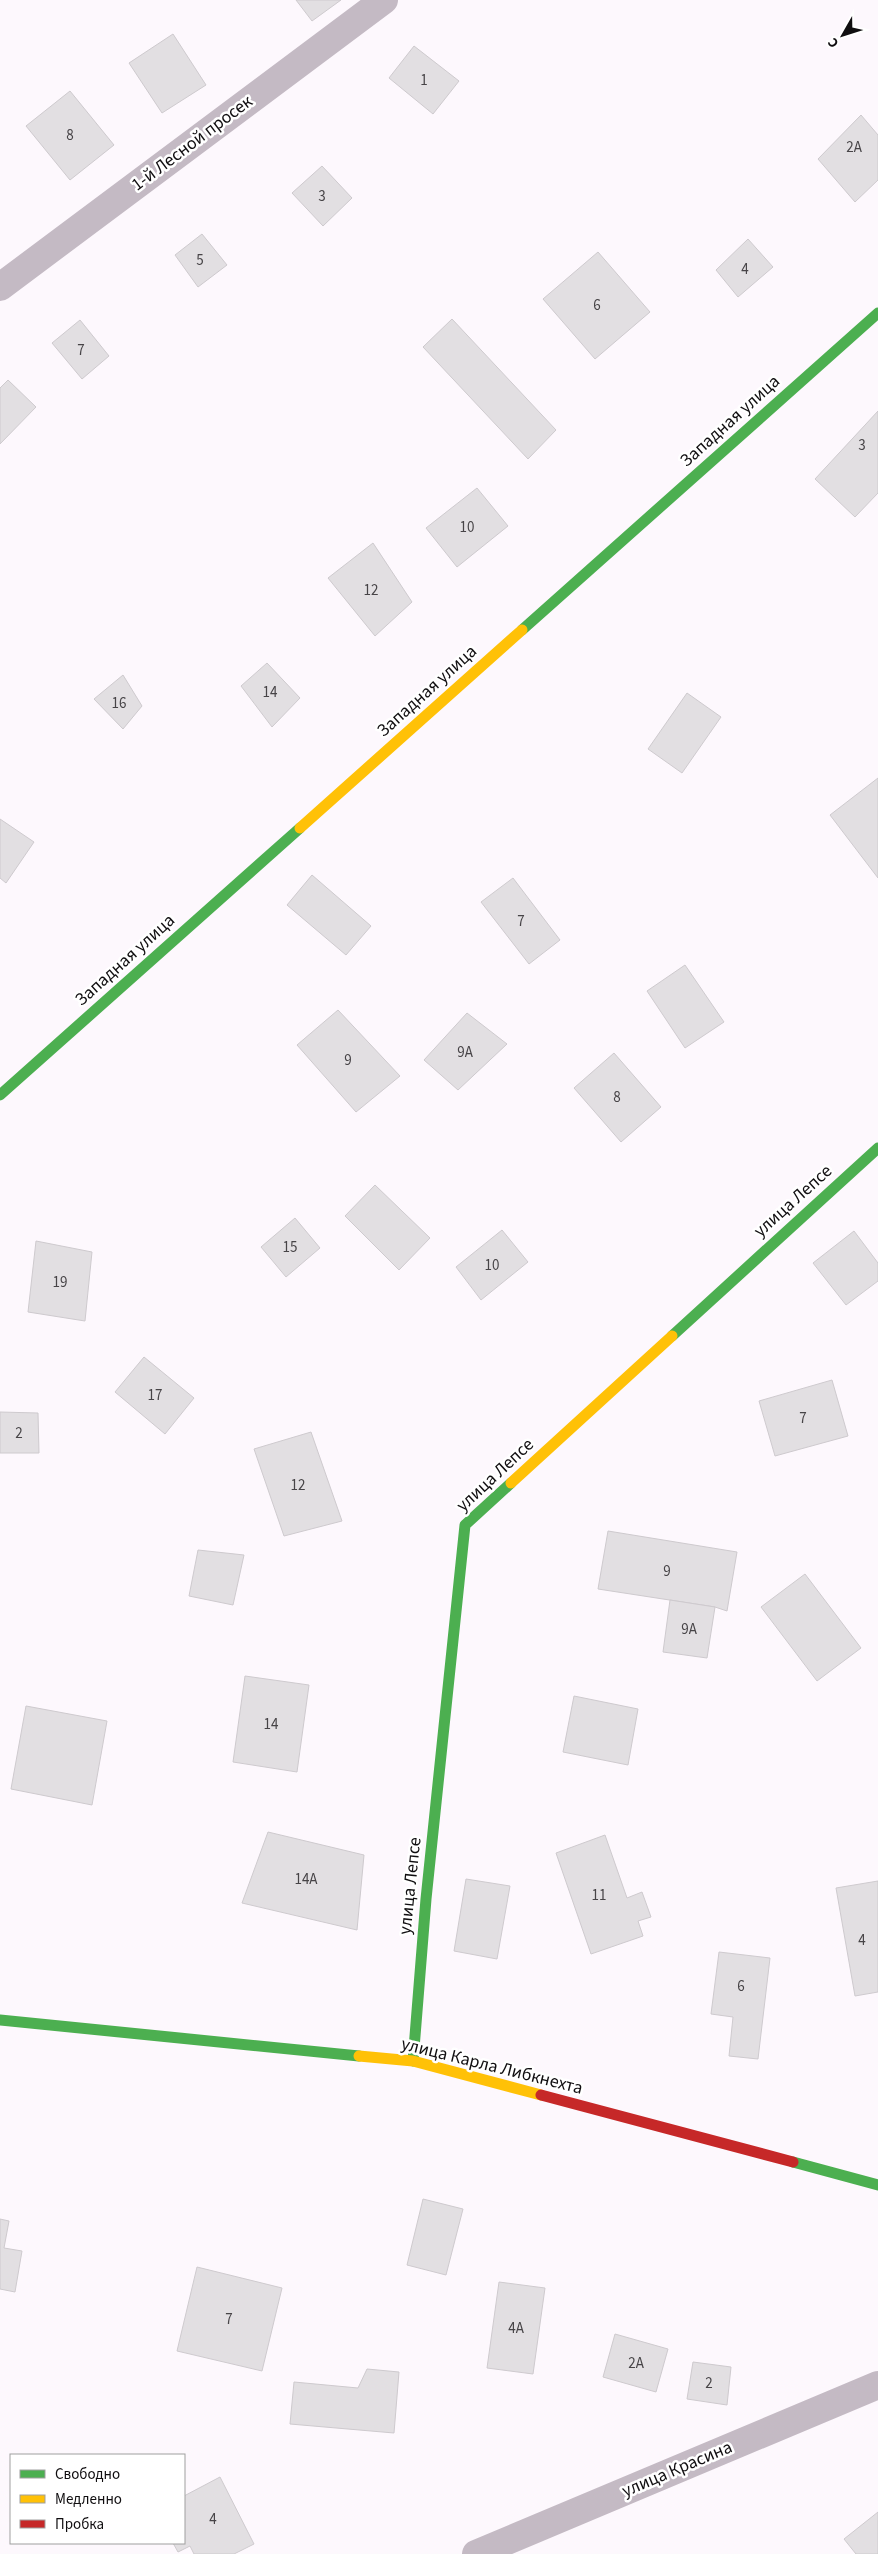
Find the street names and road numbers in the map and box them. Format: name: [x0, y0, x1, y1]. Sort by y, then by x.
street label: 1-й Лесной просек: [126, 89, 258, 197]
street label: Западная улица: [675, 369, 785, 473]
street label: Западная улица: [372, 639, 482, 743]
street label: Западная улица: [70, 908, 180, 1012]
street label: улица Лепсе: [748, 1159, 838, 1243]
street label: улица Лепсе: [451, 1432, 539, 1517]
street label: улица Лепсе: [392, 1836, 428, 1936]
street label: улица Карла Либкнехта: [399, 2031, 585, 2101]
street label: улица Красина: [618, 2435, 736, 2503]

